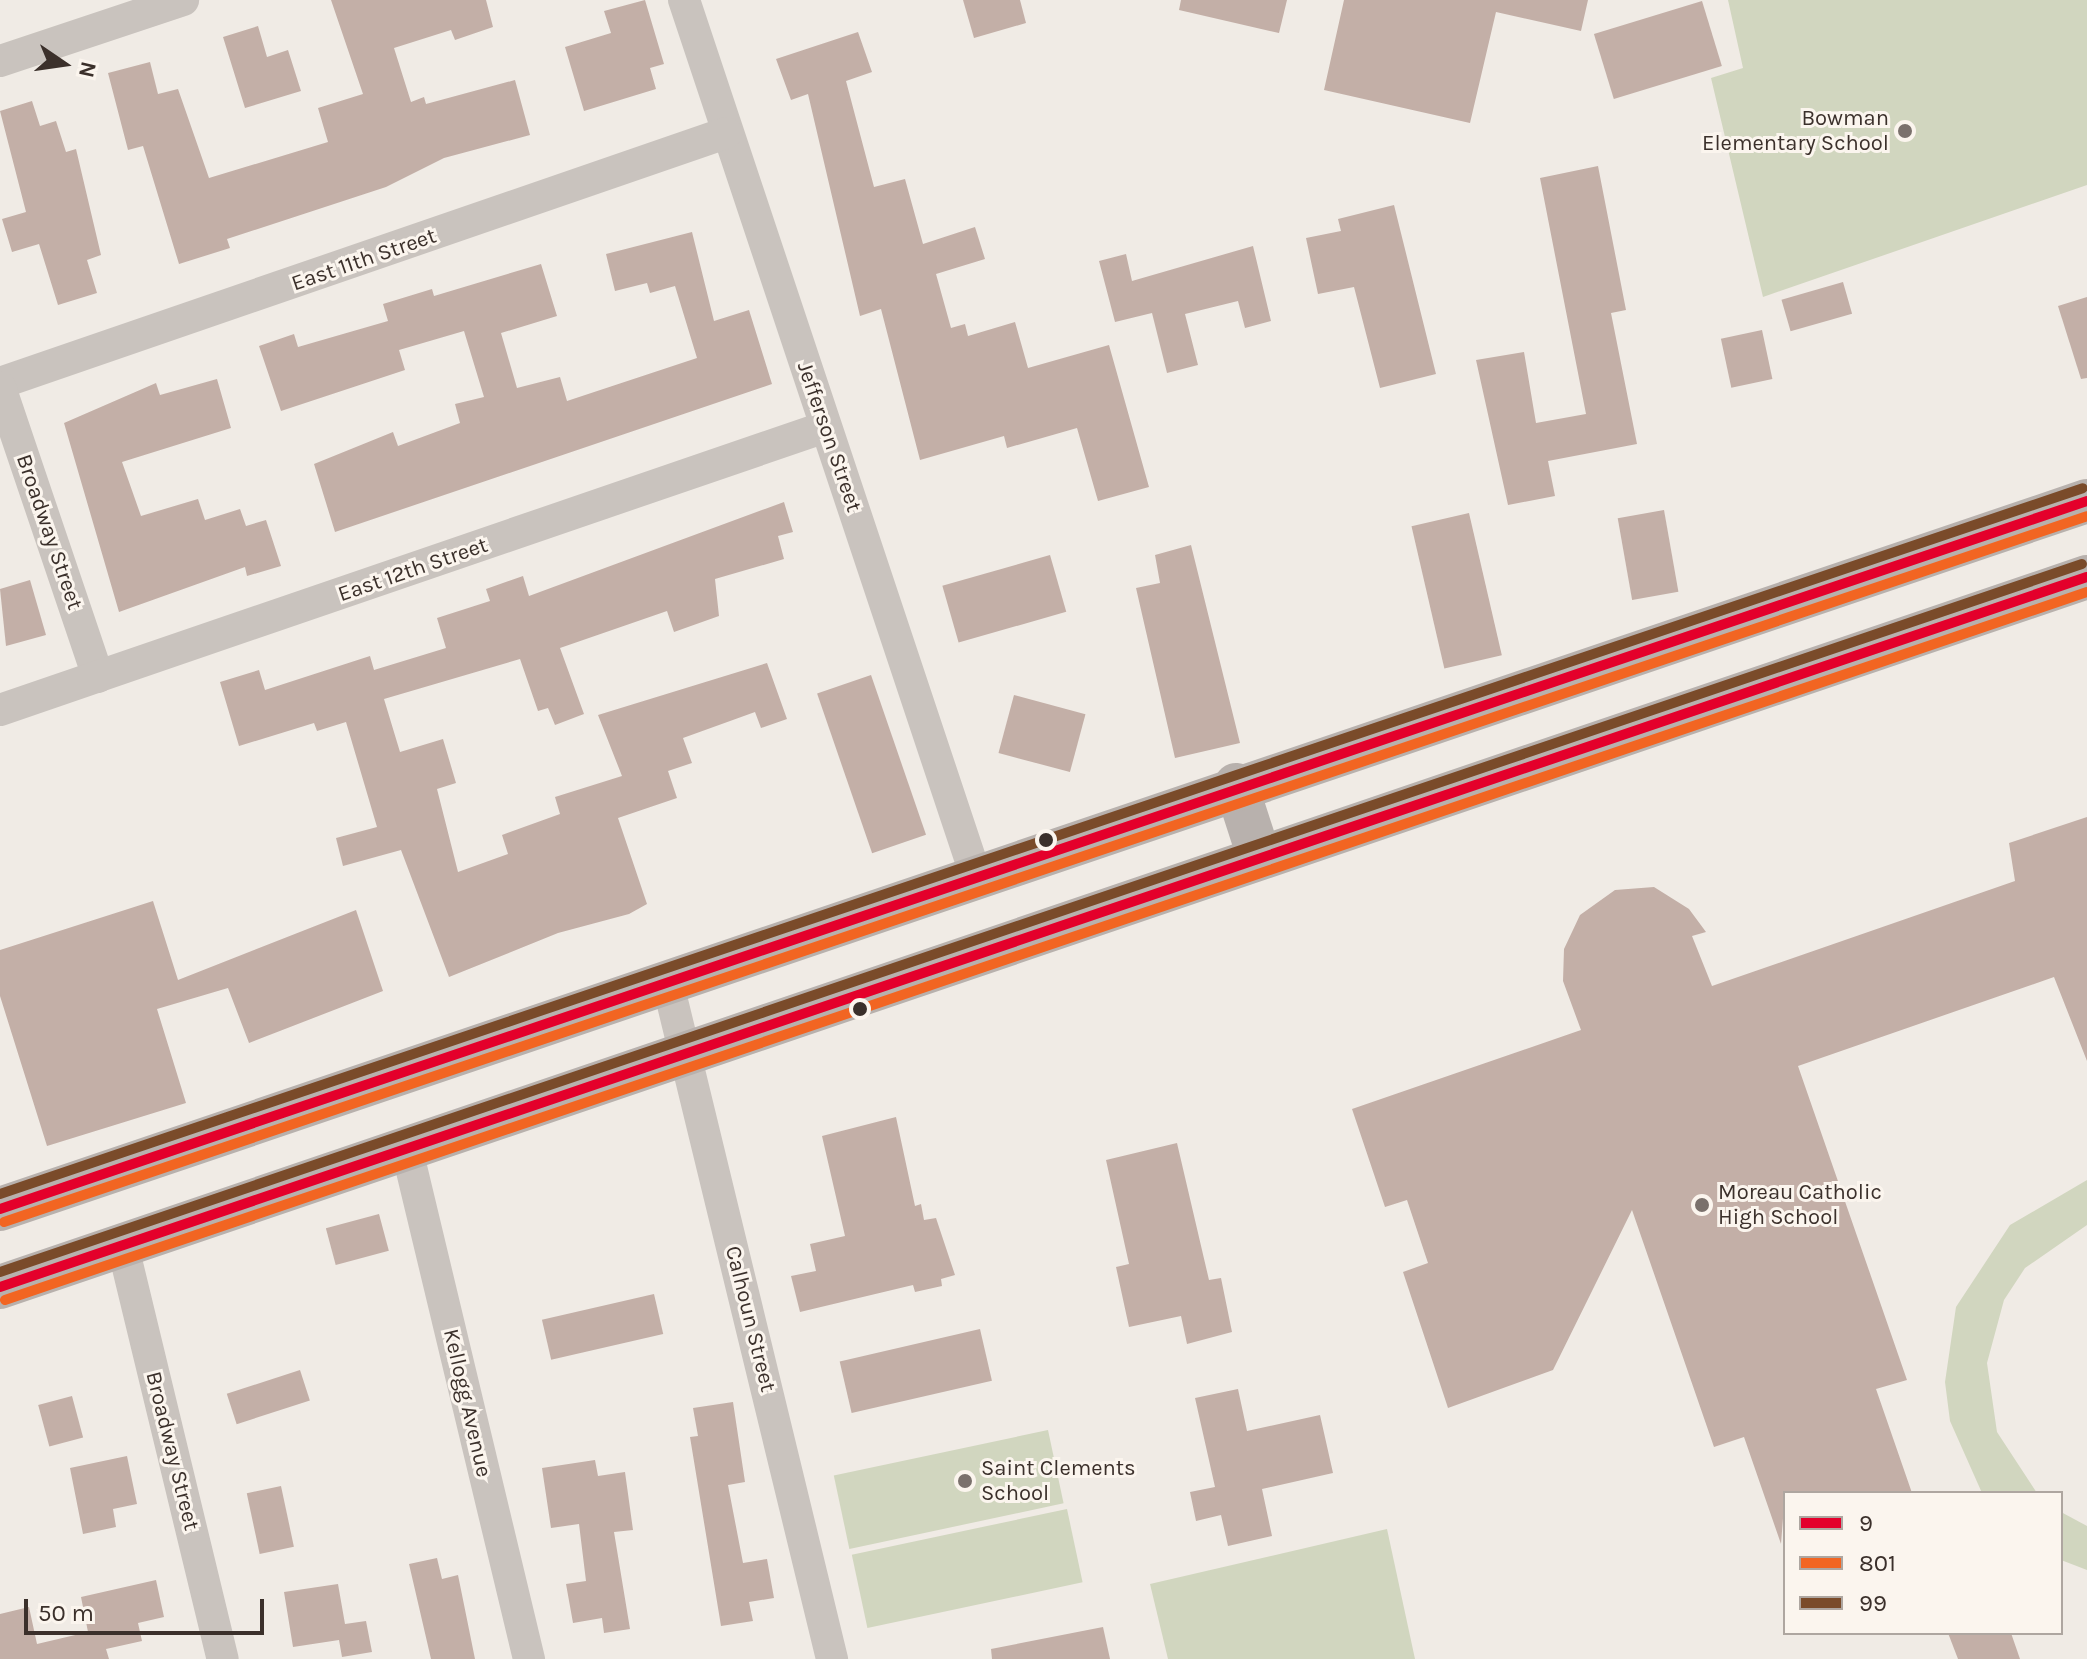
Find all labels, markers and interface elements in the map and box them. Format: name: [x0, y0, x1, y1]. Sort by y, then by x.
north arrow: [24, 24, 104, 104]
text: N: [73, 59, 102, 80]
place label: Bowman Elementary School: [1702, 105, 1889, 156]
marker: Bowman Elementary School: [1896, 122, 1914, 140]
street label: East 11th Street: [288, 223, 440, 297]
street label: Jefferson Street: [791, 358, 867, 516]
street label: Broadway Street: [10, 451, 88, 613]
street label: East 12th Street: [335, 532, 491, 608]
unlabelled marker: [1038, 832, 1054, 848]
unlabelled marker: [852, 1001, 868, 1017]
place label: Moreau Catholic High School: [1718, 1179, 1882, 1230]
marker: Moreau Catholic High School: [1693, 1196, 1711, 1214]
street label: Calhoun Street: [719, 1243, 781, 1395]
street label: Kellogg Avenue: [437, 1326, 497, 1480]
street label: Broadway Street: [140, 1369, 204, 1533]
place label: Saint Clements School: [981, 1455, 1136, 1506]
marker: Saint Clements School: [956, 1472, 974, 1490]
legend: [1783, 1491, 2063, 1635]
text: 9: [1859, 1509, 1873, 1537]
text: 801: [1859, 1549, 1896, 1577]
scale bar: [28, 1583, 268, 1633]
text: 99: [1859, 1589, 1887, 1617]
text: 50 m: [38, 1599, 94, 1627]

